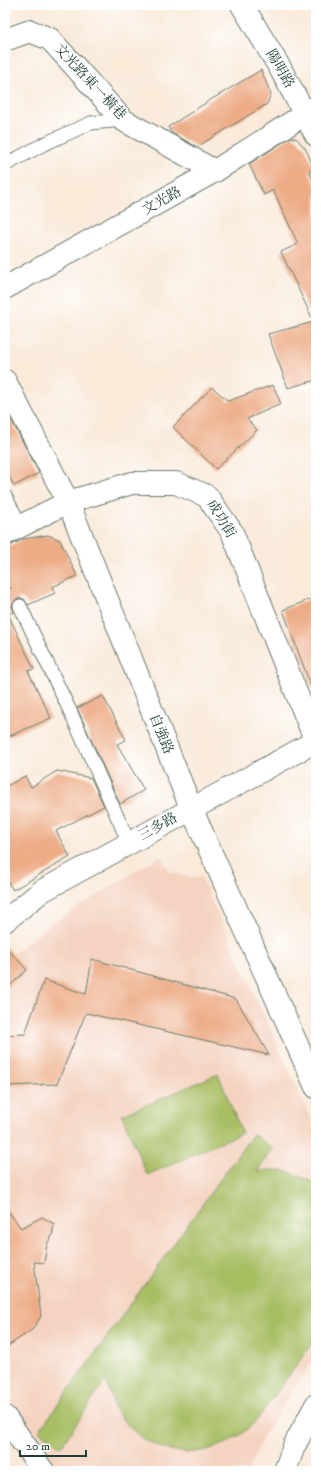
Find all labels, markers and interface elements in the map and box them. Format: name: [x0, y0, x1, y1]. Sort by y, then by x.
street label: 文光路東一橫巷: [50, 40, 130, 124]
street label: 陽明路: [262, 46, 298, 92]
street label: 文光路: [139, 183, 185, 219]
street label: 成功街: [202, 496, 240, 542]
street label: 自強路: [145, 711, 177, 757]
street label: 三多路: [135, 809, 181, 845]
scale bar: [20, 1432, 86, 1458]
text: 20 m: [26, 1439, 50, 1454]

